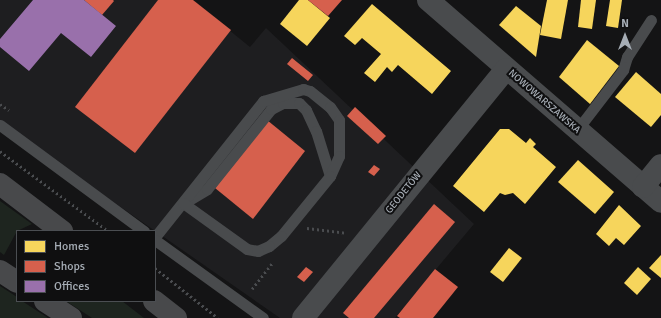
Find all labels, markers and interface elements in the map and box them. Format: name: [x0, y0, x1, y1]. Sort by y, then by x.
north arrow: [605, 16, 645, 56]
text: N: [621, 17, 629, 30]
street label: NOWOWARSZAWSKA: [506, 67, 582, 137]
street label: GEODETÓW: [383, 170, 425, 216]
legend: [16, 230, 156, 302]
text: Homes: [54, 239, 89, 254]
text: Shops: [54, 259, 85, 274]
text: Offices: [54, 279, 89, 294]

